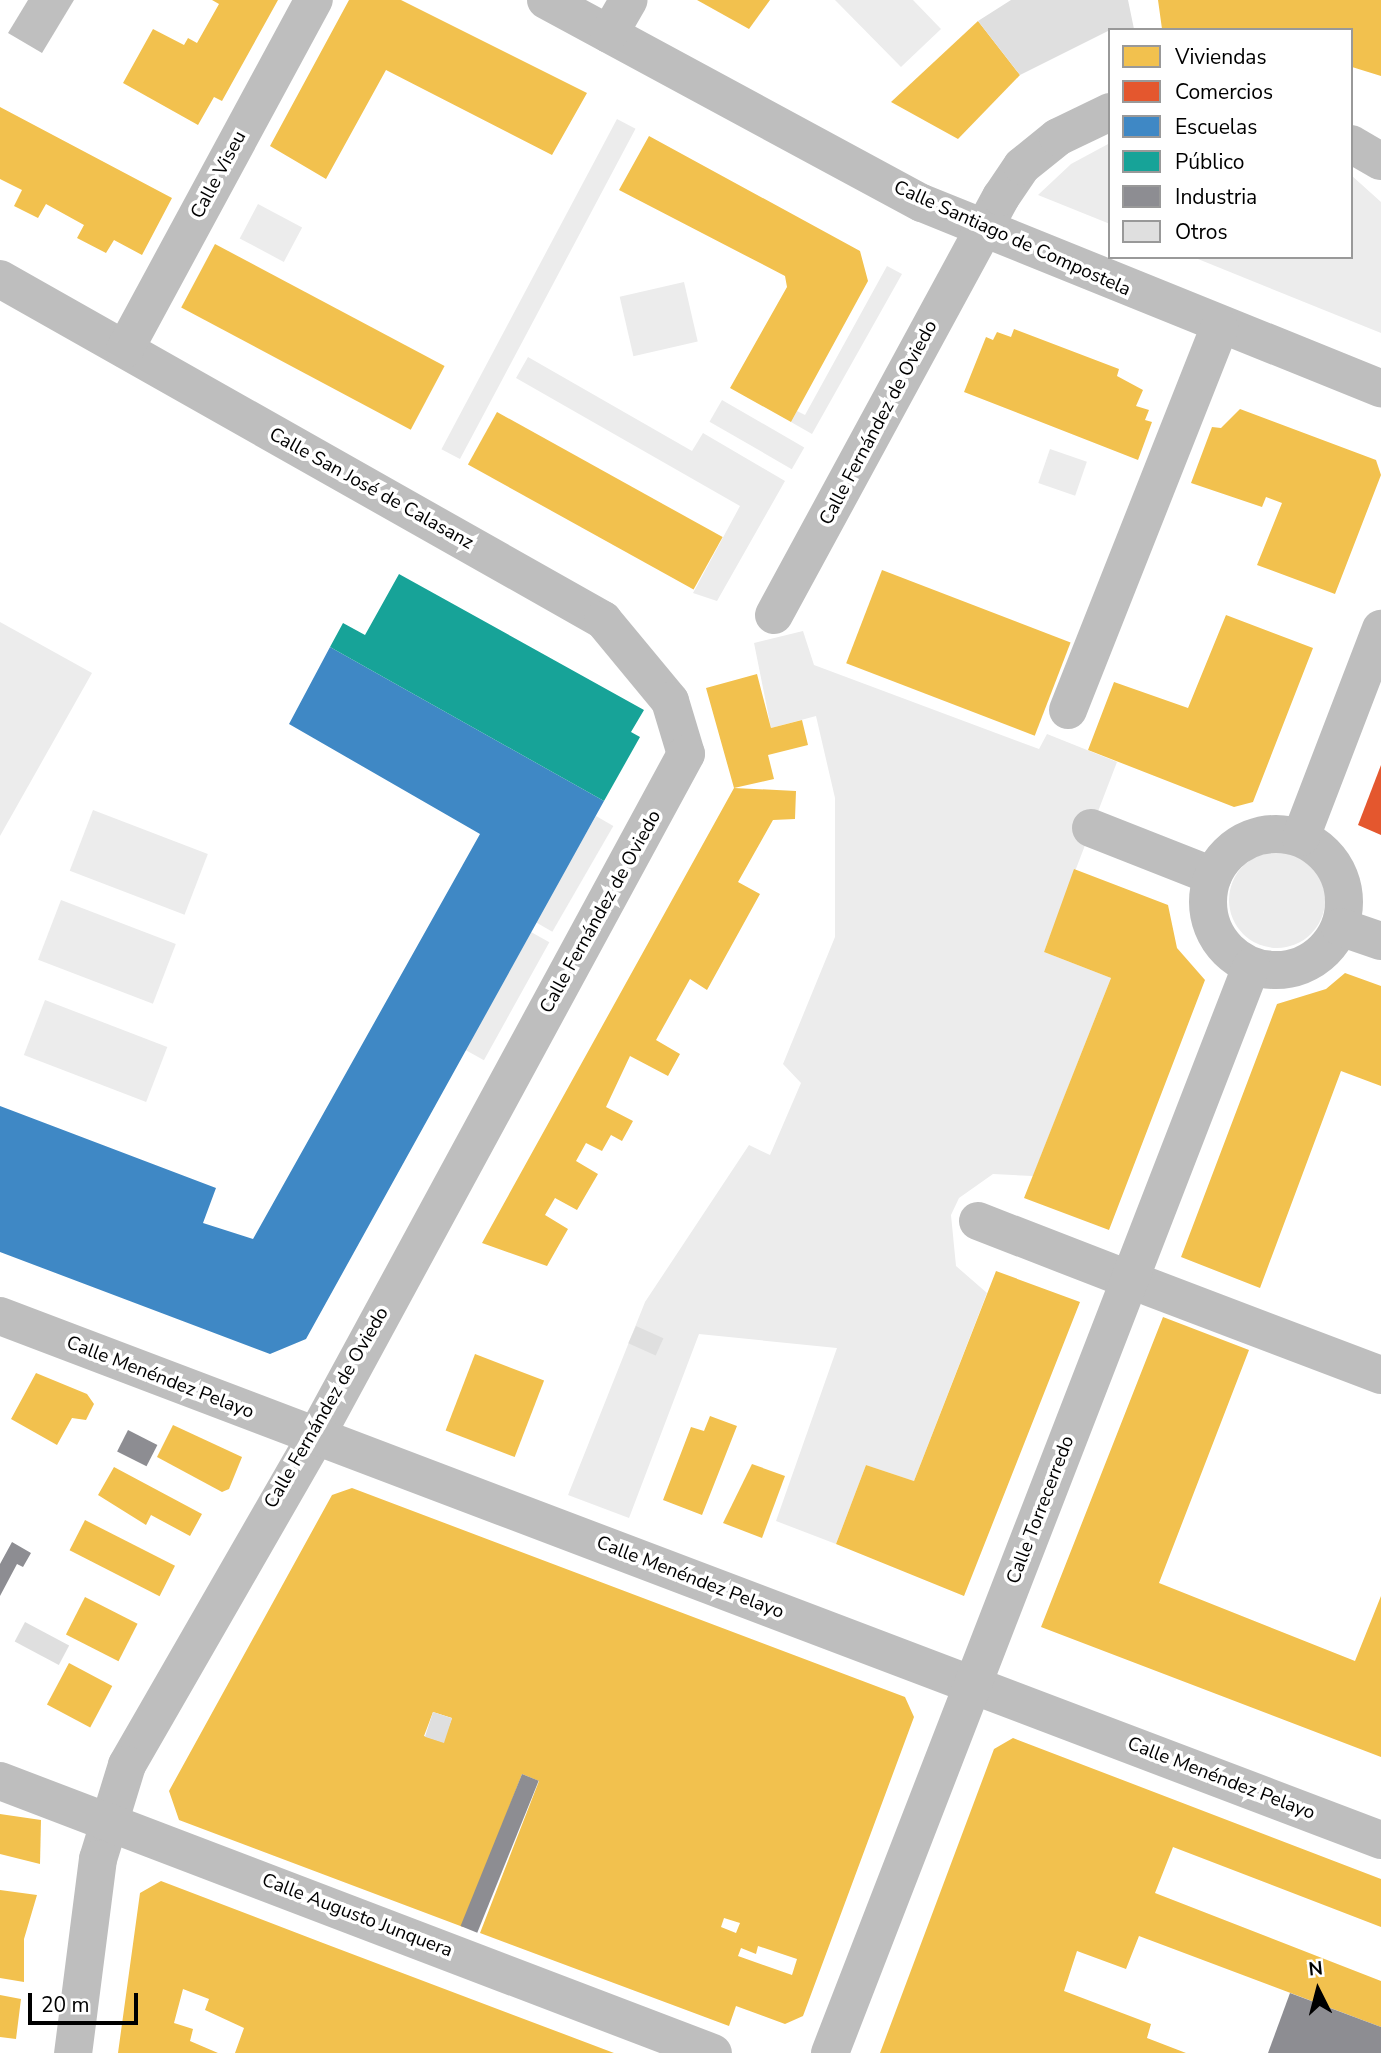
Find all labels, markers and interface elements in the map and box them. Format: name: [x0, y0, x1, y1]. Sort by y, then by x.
legend: [1108, 28, 1353, 259]
text: Viviendas: [1175, 43, 1267, 71]
text: Comercios: [1175, 78, 1273, 106]
text: Escuelas: [1175, 113, 1257, 141]
street label: Calle Viseu: [186, 127, 252, 223]
text: Público: [1175, 148, 1244, 176]
street label: Calle Santiago de Compostela: [890, 176, 1134, 302]
text: Industria: [1175, 183, 1257, 211]
text: Otros: [1175, 218, 1228, 246]
street label: Calle Fernández de Oviedo: [815, 317, 943, 529]
street label: Calle San José de Calasanz: [265, 423, 477, 555]
street label: Calle Fernández de Oviedo: [536, 806, 666, 1018]
street label: Calle Fernández de Oviedo: [260, 1303, 394, 1513]
street label: Calle Menéndez Pelayo: [63, 1332, 257, 1424]
street label: Calle Torrecerredo: [1002, 1433, 1080, 1587]
street label: Calle Menéndez Pelayo: [593, 1532, 787, 1624]
street label: Calle Menéndez Pelayo: [1124, 1733, 1318, 1825]
street label: Calle Augusto Junquera: [258, 1869, 456, 1963]
north arrow: [1283, 1955, 1353, 2025]
text: N: [1307, 1955, 1324, 1983]
scale bar: [32, 1980, 142, 2024]
text: 20 m: [41, 1991, 90, 2019]

